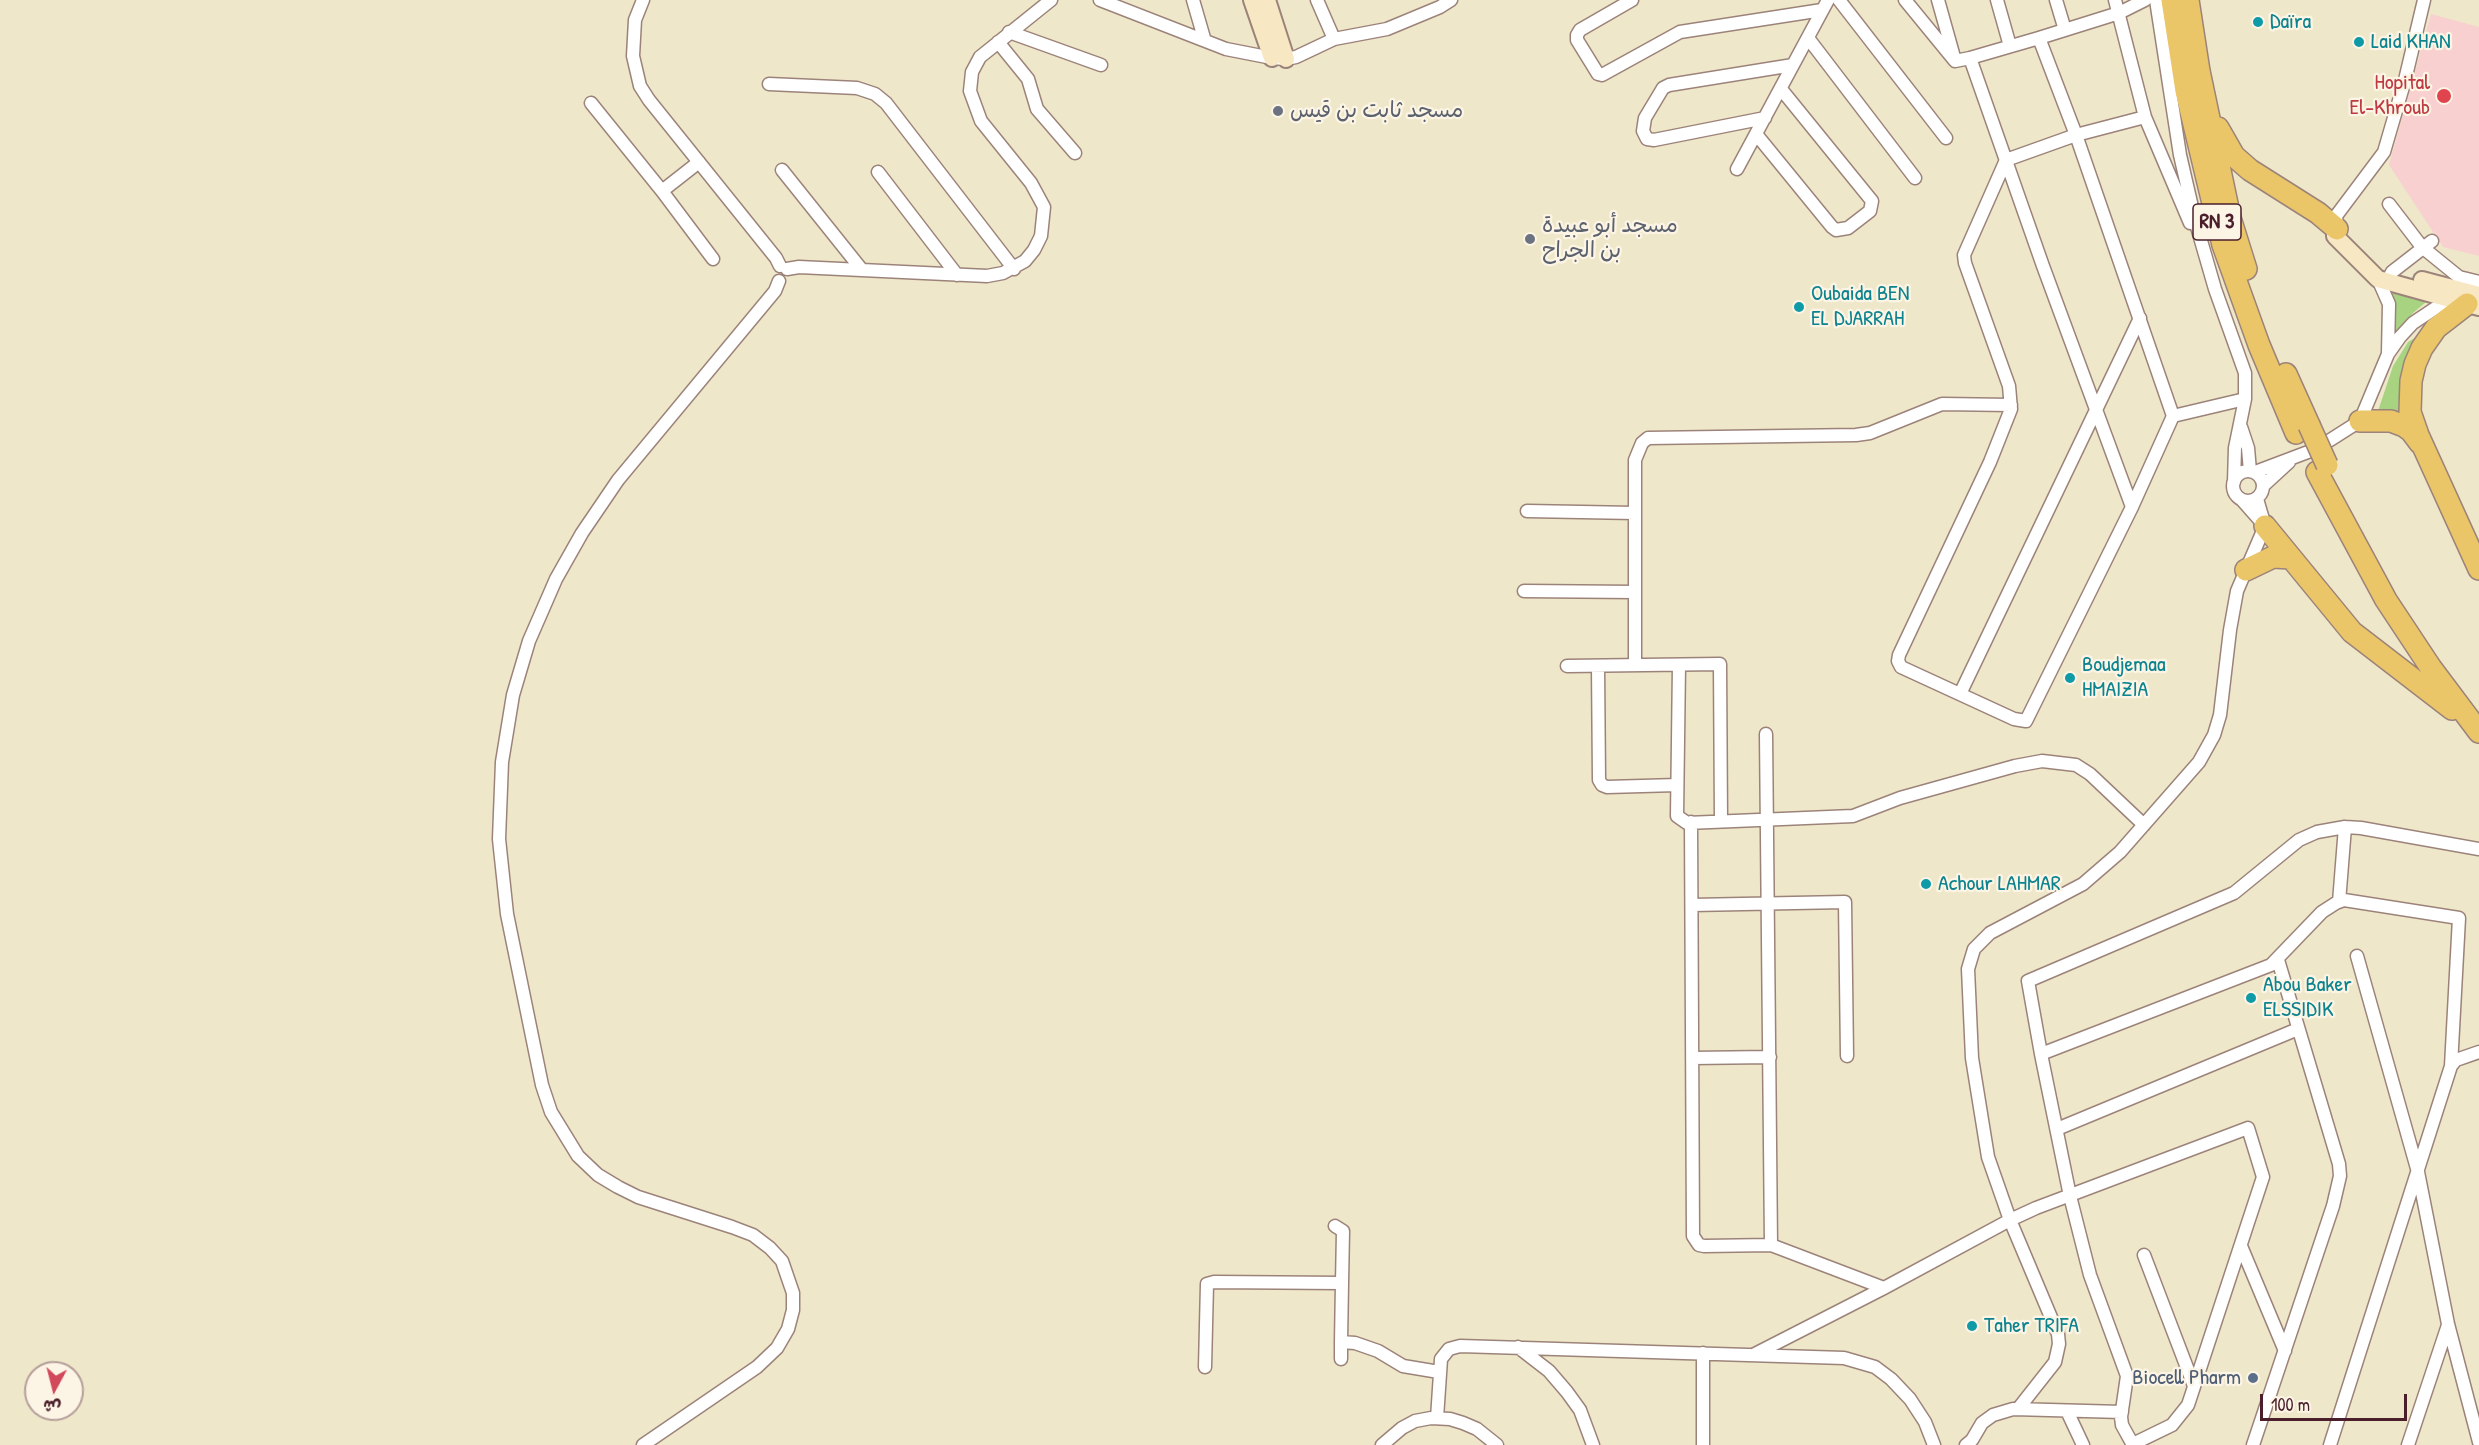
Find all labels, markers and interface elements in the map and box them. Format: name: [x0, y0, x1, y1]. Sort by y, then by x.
place label: Daïra: [2270, 9, 2311, 35]
marker: Daïra: [2251, 15, 2265, 29]
place label: Laid KHAN: [2371, 29, 2451, 55]
marker: Laid KHAN: [2352, 35, 2366, 49]
place label: Hopital El-Khroub: [2350, 70, 2430, 122]
marker: Hopital El-Khroub: [2435, 87, 2453, 105]
place label: مسجد ثابت بن قيس: [1290, 98, 1463, 124]
marker: مسجد ثابت بن قيس: [1271, 104, 1285, 118]
road number: RN 3: [2193, 204, 2241, 240]
place label: مسجد أبو عبيدة بن الجراح: [1542, 213, 1678, 264]
marker: مسجد أبو عبيدة بن الجراح: [1523, 232, 1537, 246]
place label: Oubaida BEN EL DJARRAH: [1811, 281, 1909, 332]
marker: Oubaida BEN EL DJARRAH: [1792, 300, 1806, 314]
place label: Boudjemaa HMAIZIA: [2082, 652, 2166, 704]
marker: Boudjemaa HMAIZIA: [2063, 671, 2077, 685]
place label: Achour LAHMAR: [1938, 871, 2061, 897]
marker: Achour LAHMAR: [1919, 877, 1933, 891]
place label: Abou Baker ELSSIDIK: [2263, 972, 2352, 1023]
marker: Abou Baker ELSSIDIK: [2244, 991, 2258, 1005]
place label: Taher TRIFA: [1984, 1313, 2079, 1339]
marker: Taher TRIFA: [1965, 1319, 1979, 1333]
north arrow: [24, 1361, 84, 1421]
place label: Biocell Pharm: [2132, 1365, 2241, 1391]
marker: Biocell Pharm: [2246, 1371, 2260, 1385]
scale bar: [2263, 1382, 2410, 1420]
text: 100 m: [2271, 1392, 2310, 1417]
text: ش: [42, 1395, 62, 1419]

